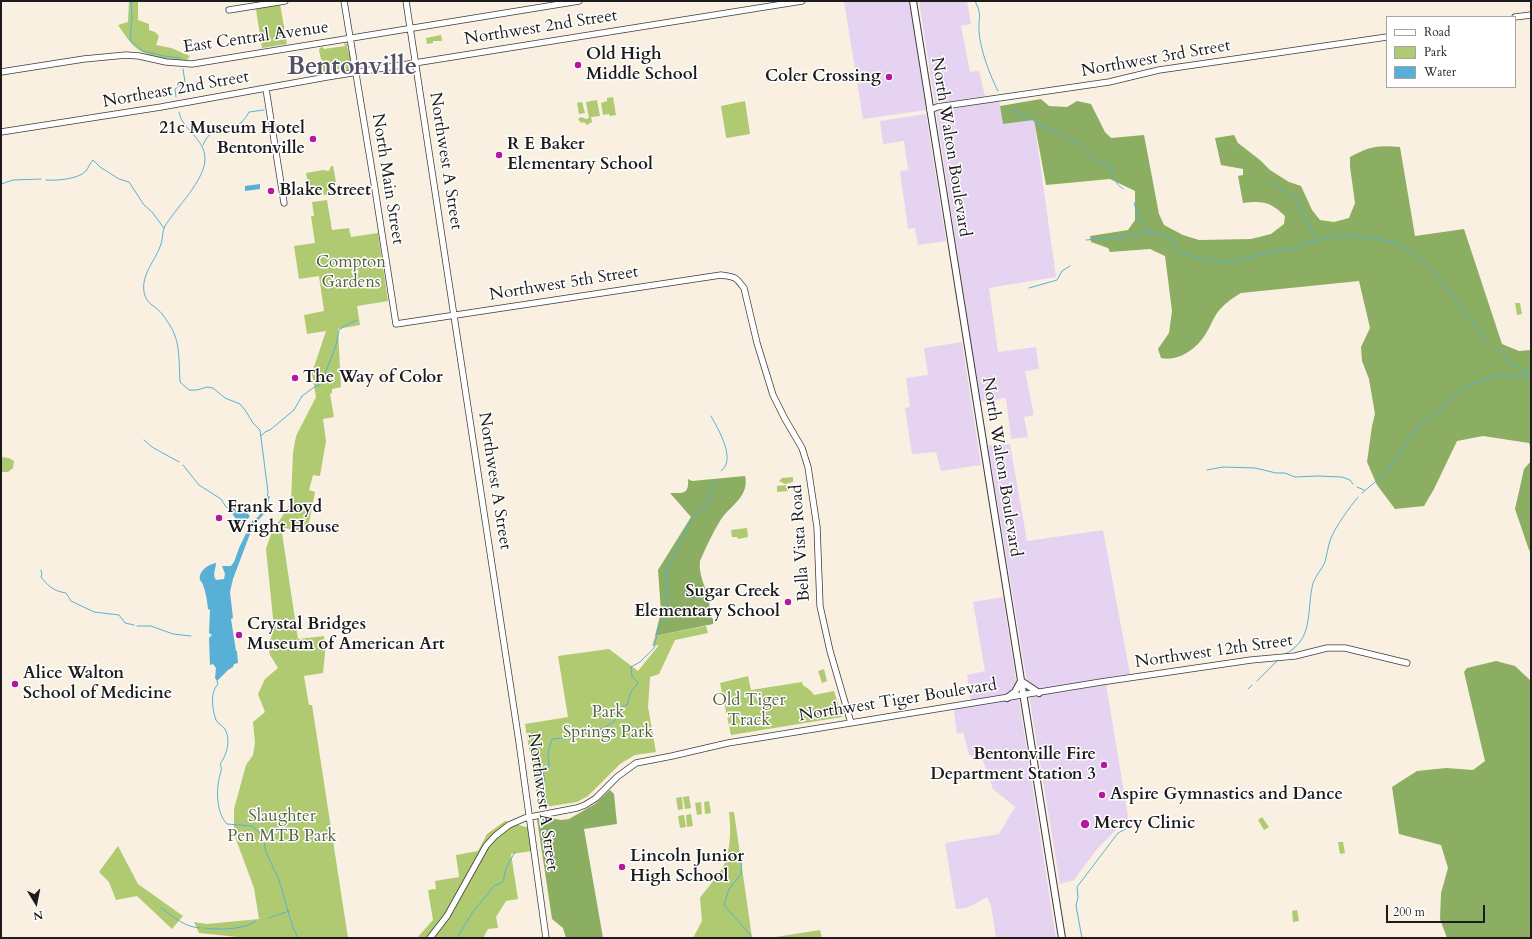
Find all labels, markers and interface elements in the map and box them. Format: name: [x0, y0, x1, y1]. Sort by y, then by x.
street label: Northwest 2nd Street: [463, 6, 619, 50]
legend: [1386, 16, 1516, 88]
street label: East Central Avenue: [182, 18, 330, 58]
text: Road: [1424, 24, 1450, 40]
street label: Northwest 3rd Street: [1080, 36, 1232, 82]
text: Park: [1424, 44, 1447, 60]
place label: Old High Middle School: [586, 45, 698, 85]
district label: Bentonville: [287, 53, 417, 83]
street label: North Walton Boulevard: [926, 56, 974, 238]
marker: Old High Middle School: [573, 60, 583, 70]
text: Water: [1424, 64, 1456, 80]
street label: Northeast 2nd Street: [101, 67, 251, 113]
place label: Coler Crossing: [765, 67, 881, 87]
marker: Coler Crossing: [884, 72, 894, 82]
street label: Northwest A Street: [424, 91, 466, 231]
street label: North Main Street: [367, 112, 407, 246]
place label: 21c Museum Hotel Bentonville: [159, 119, 305, 159]
marker: 21c Museum Hotel Bentonville: [308, 134, 318, 144]
place label: R E Baker Elementary School: [507, 135, 653, 175]
marker: R E Baker Elementary School: [494, 150, 504, 160]
place label: Blake Street: [279, 181, 371, 201]
marker: Blake Street: [266, 186, 276, 196]
park label: Compton Gardens: [316, 253, 386, 293]
street label: Northwest 5th Street: [488, 262, 640, 306]
place label: The Way of Color: [303, 368, 443, 388]
marker: The Way of Color: [290, 373, 300, 383]
street label: North Walton Boulevard: [977, 376, 1025, 558]
street label: Northwest A Street: [473, 411, 515, 551]
street label: Bella Vista Road: [787, 484, 815, 602]
place label: Frank Lloyd Wright House: [227, 498, 340, 538]
marker: Frank Lloyd Wright House: [214, 513, 224, 523]
place label: Sugar Creek Elementary School: [634, 582, 780, 622]
marker: Sugar Creek Elementary School: [783, 597, 793, 607]
place label: Crystal Bridges Museum of American Art: [247, 615, 445, 655]
marker: Crystal Bridges Museum of American Art: [234, 630, 244, 640]
street label: Northwest 12th Street: [1134, 631, 1294, 673]
place label: Alice Walton School of Medicine: [23, 664, 172, 704]
street label: Northwest Tiger Boulevard: [798, 675, 998, 727]
marker: Alice Walton School of Medicine: [10, 679, 20, 689]
park label: Old Tiger Track: [712, 691, 786, 731]
park label: Park Springs Park: [563, 703, 653, 743]
street label: Northwest A Street: [522, 732, 562, 872]
place label: Bentonville Fire Department Station 3: [930, 745, 1096, 785]
marker: Bentonville Fire Department Station 3: [1099, 760, 1109, 770]
place label: Aspire Gymnastics and Dance: [1110, 785, 1343, 805]
marker: Aspire Gymnastics and Dance: [1097, 790, 1107, 800]
park label: Slaughter Pen MTB Park: [227, 807, 337, 847]
place label: Mercy Clinic: [1094, 814, 1195, 834]
marker: Mercy Clinic: [1079, 818, 1091, 830]
place label: Lincoln Junior High School: [630, 847, 744, 887]
marker: Lincoln Junior High School: [617, 862, 627, 872]
north arrow: [16, 883, 56, 923]
scale bar: [1388, 897, 1487, 923]
text: 200 m: [1393, 904, 1425, 920]
text: N: [32, 907, 44, 924]

